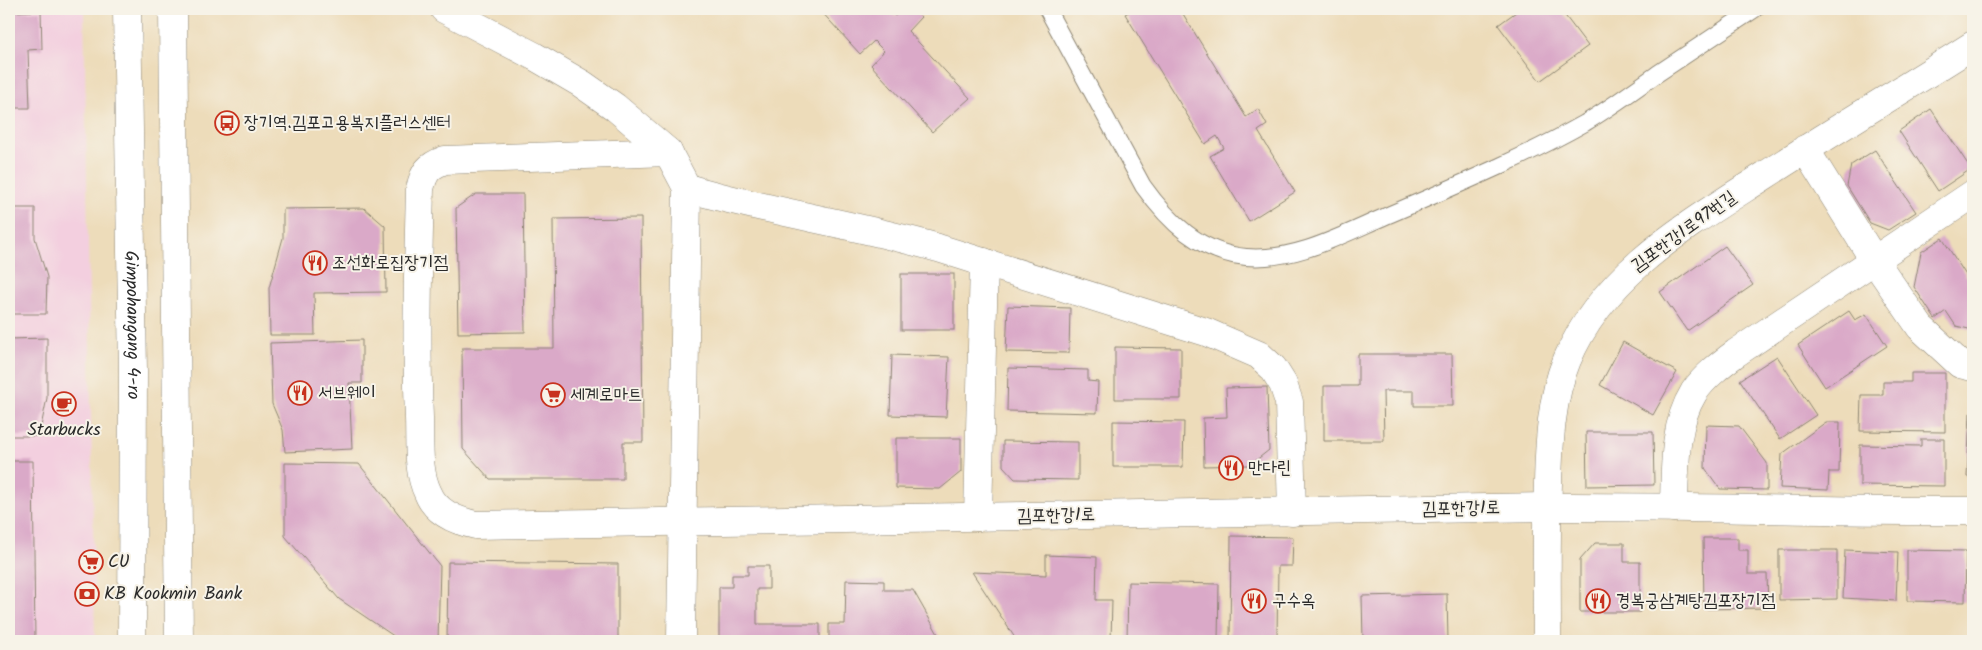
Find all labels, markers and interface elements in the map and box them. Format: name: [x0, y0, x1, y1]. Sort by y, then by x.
place label: 장기역.김포고용복지플러스센터: [244, 109, 451, 138]
bus stop icon: 장기역.김포고용복지플러스센터: [214, 110, 240, 136]
street label: 김포한강1로97번길: [1625, 183, 1743, 280]
place label: 조선화로집장기점: [332, 249, 448, 278]
street label: Gimpohangang 4-ro: [116, 250, 148, 399]
restaurant icon: 조선화로집장기점: [302, 250, 328, 276]
place label: 서브웨이: [318, 379, 376, 408]
restaurant icon: 서브웨이: [287, 380, 313, 406]
place label: 세계로마트: [570, 381, 642, 410]
supermarket icon: 세계로마트: [540, 382, 566, 408]
cafe icon: Starbucks: [51, 391, 77, 417]
place label: Starbucks: [27, 416, 101, 445]
place label: 만다린: [1248, 454, 1291, 483]
restaurant icon: 만다린: [1218, 455, 1244, 481]
street label: 김포한강1로: [1422, 494, 1500, 524]
street label: 김포한강1로: [1017, 501, 1095, 531]
place label: CU: [108, 548, 130, 577]
supermarket icon: CU: [78, 549, 104, 575]
place label: KB Kookmin Bank: [104, 580, 243, 609]
bank icon: KB Kookmin Bank: [74, 581, 100, 607]
place label: 구수옥: [1272, 587, 1315, 616]
place label: 경복궁삼계탕김포장기점: [1616, 587, 1776, 616]
restaurant icon: 구수옥: [1241, 588, 1267, 614]
restaurant icon: 경복궁삼계탕김포장기점: [1585, 588, 1611, 614]

